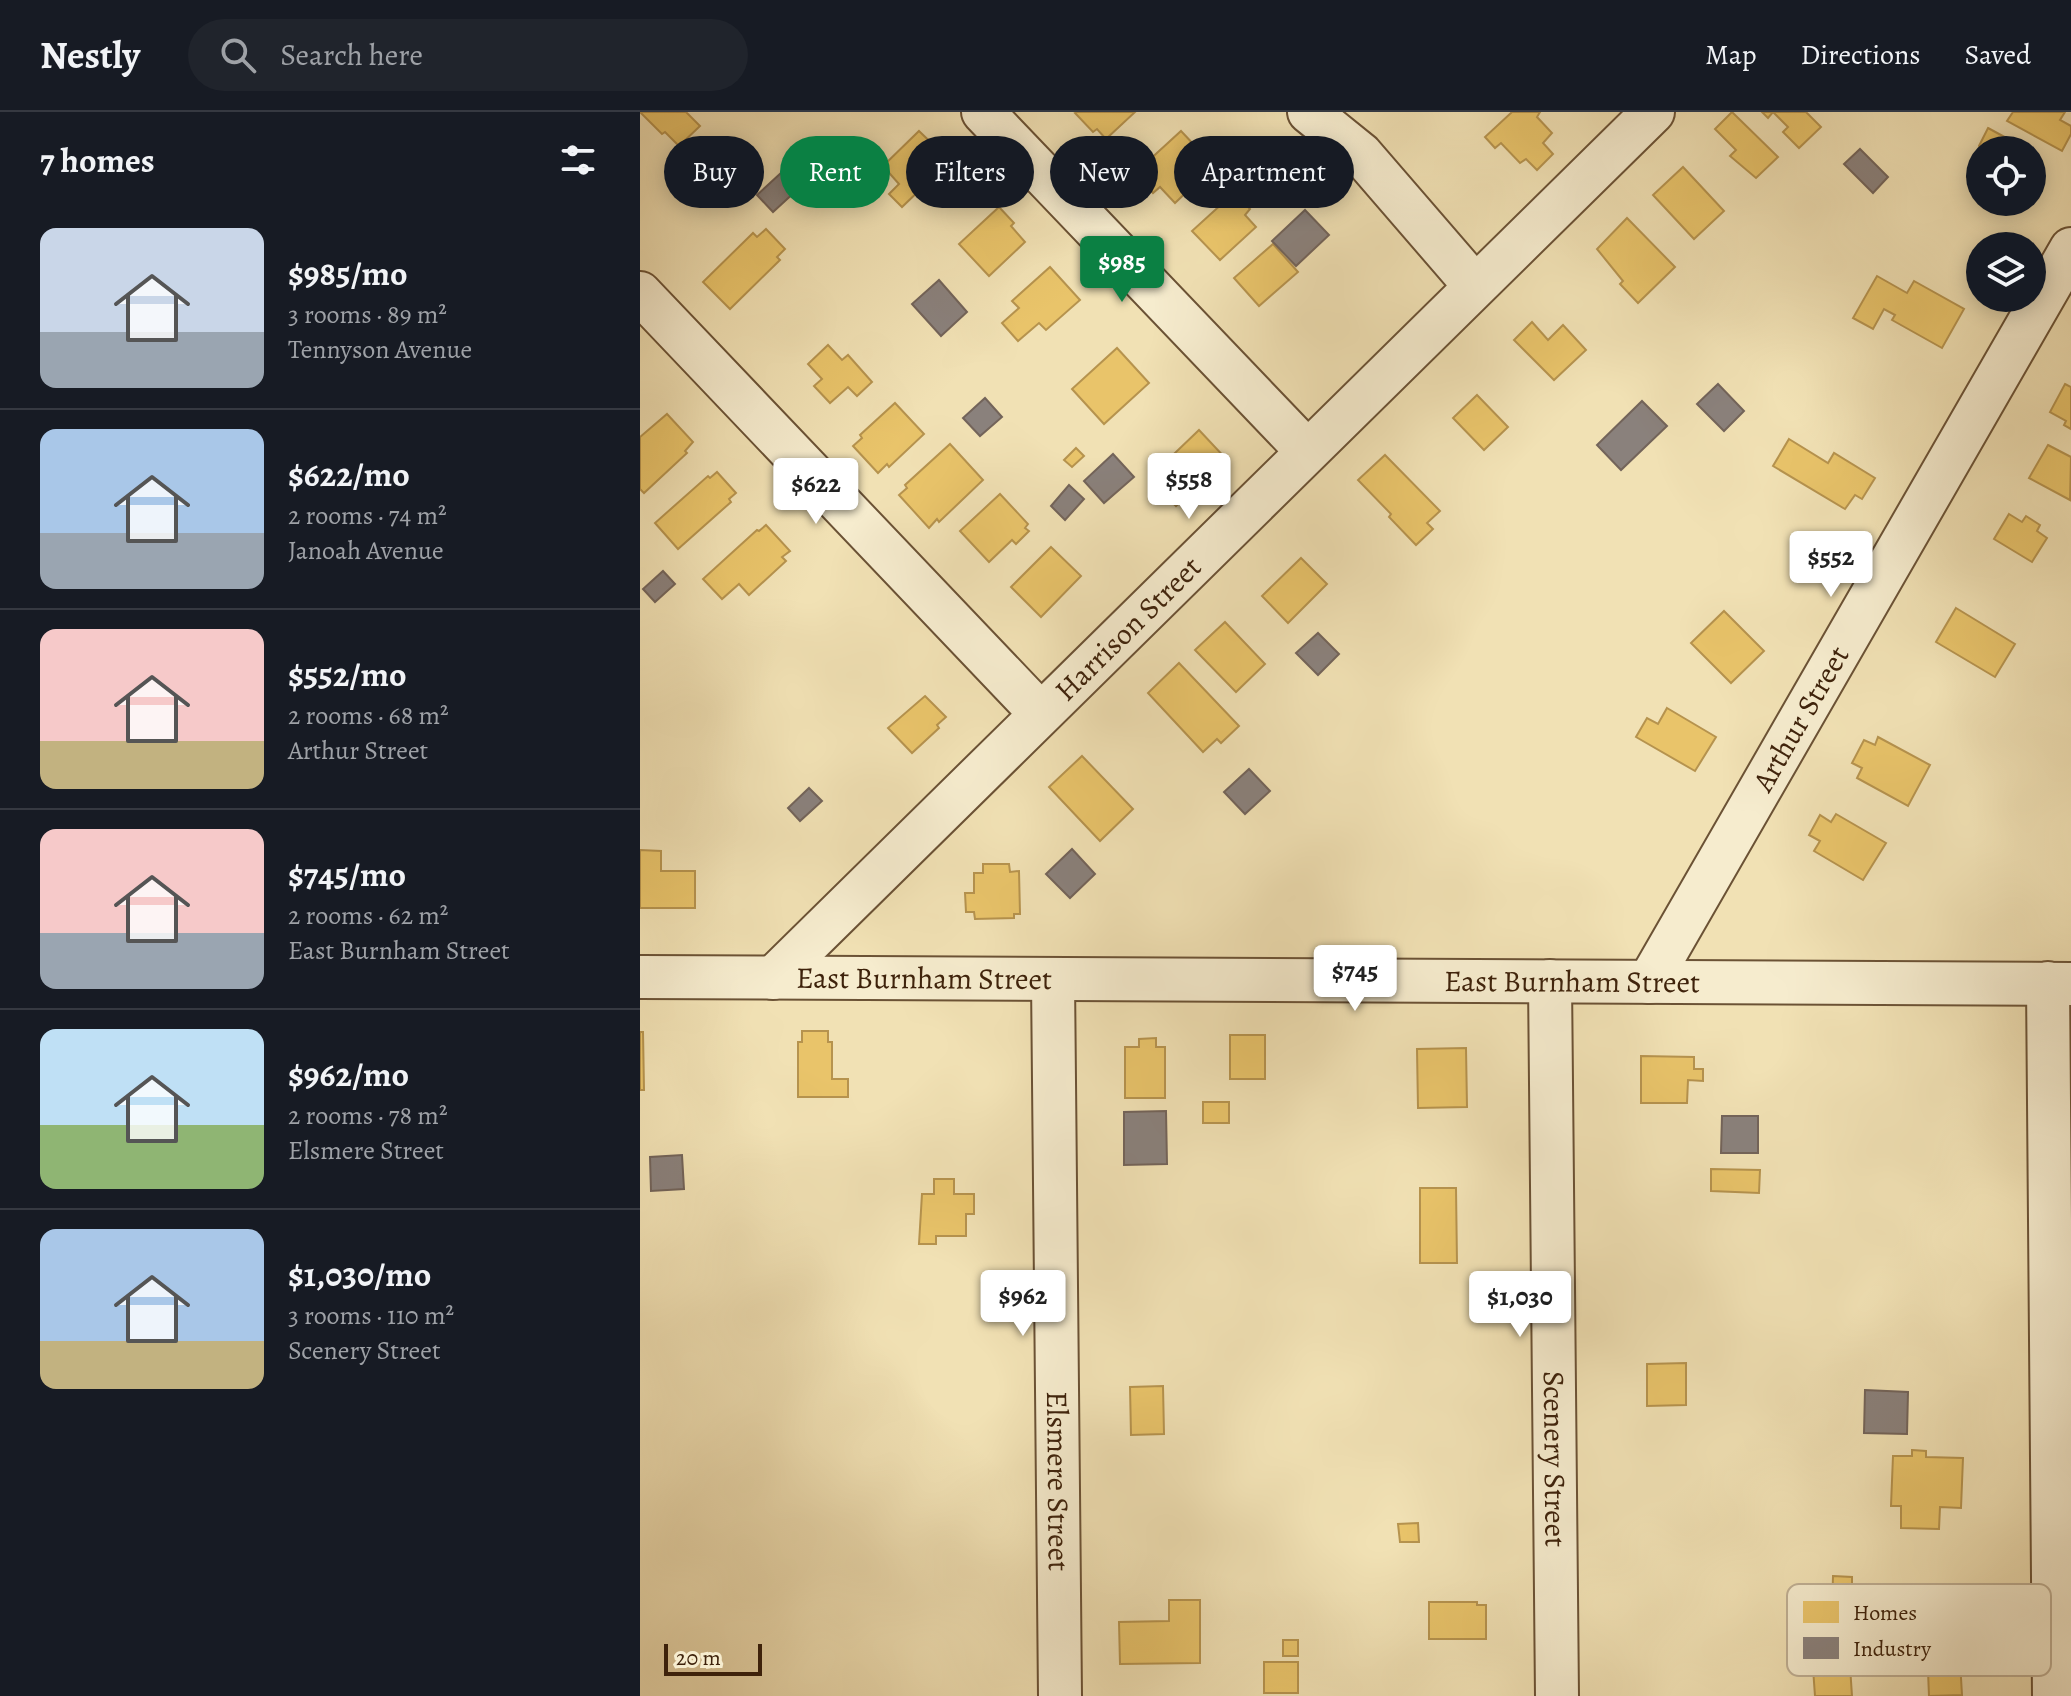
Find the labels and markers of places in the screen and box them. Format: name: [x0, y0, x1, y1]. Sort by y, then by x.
pin: $985: [1075, 236, 1169, 304]
pin: $558: [1142, 453, 1236, 521]
pin: $622: [769, 458, 863, 526]
pin: $552: [1784, 531, 1878, 599]
pin: $745: [1308, 945, 1402, 1013]
pin: $962: [976, 1270, 1070, 1338]
pin: $1,030: [1455, 1271, 1585, 1339]

